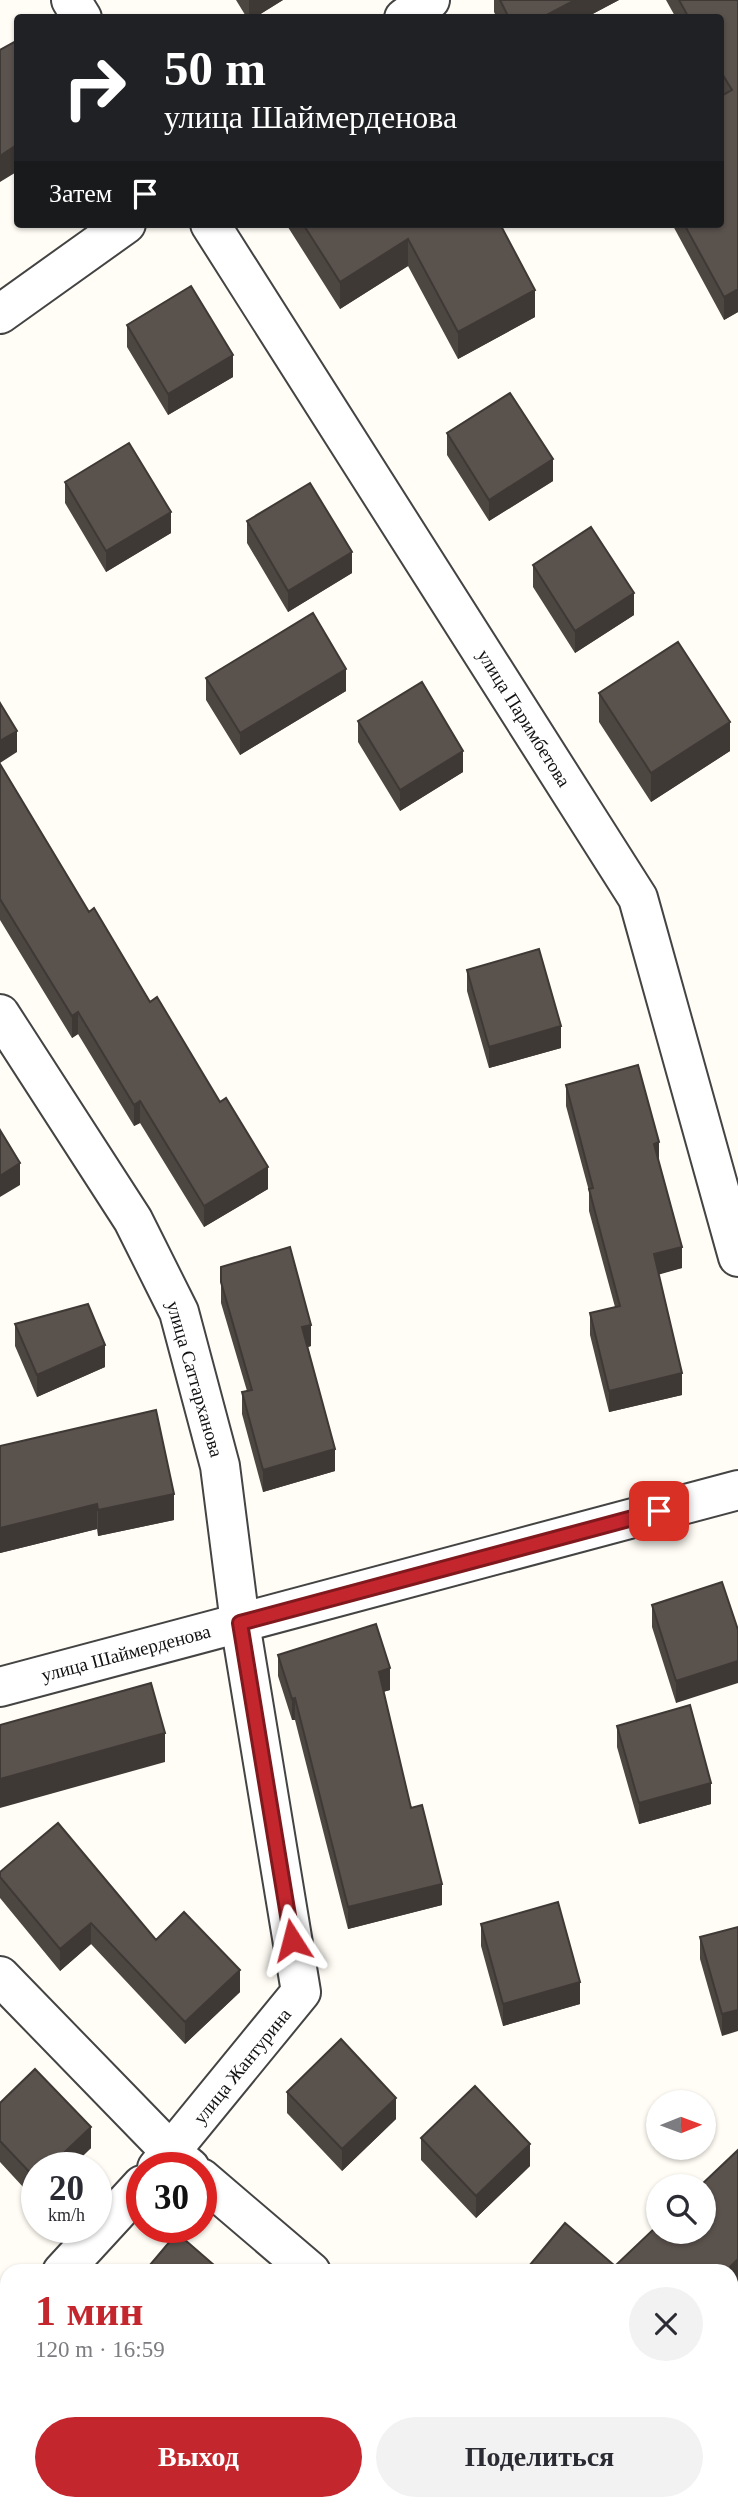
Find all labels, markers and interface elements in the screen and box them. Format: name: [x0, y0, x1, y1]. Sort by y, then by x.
text: 50 m: [164, 41, 266, 96]
icon: right: [49, 42, 140, 133]
text: улица Шаймерденова: [164, 99, 457, 135]
icon: arrive: [126, 175, 164, 213]
text: Затем: [49, 179, 112, 208]
street label: улица Паримбетова: [473, 645, 575, 791]
street label: улица Саттарханова: [163, 1298, 228, 1460]
pin: [629, 1481, 689, 1541]
icon: arrive: [640, 1492, 678, 1530]
street label: улица Шаймерденова: [39, 1620, 213, 1686]
position arrow: [255, 1903, 329, 1977]
street label: улица Жантурина: [189, 2004, 295, 2128]
north arrow: [646, 2090, 716, 2160]
map controls: [646, 2090, 716, 2244]
speed limit sign: 30: [126, 2152, 217, 2243]
text: 20: [49, 2169, 84, 2208]
button: search: [646, 2174, 716, 2244]
text: km/h: [48, 2205, 85, 2225]
button: close: [629, 2287, 703, 2361]
text: 1 мин: [35, 2288, 144, 2334]
text: 120 m · 16:59: [35, 2337, 165, 2362]
button: Выход: [35, 2417, 362, 2497]
button: Поделиться: [376, 2417, 703, 2497]

